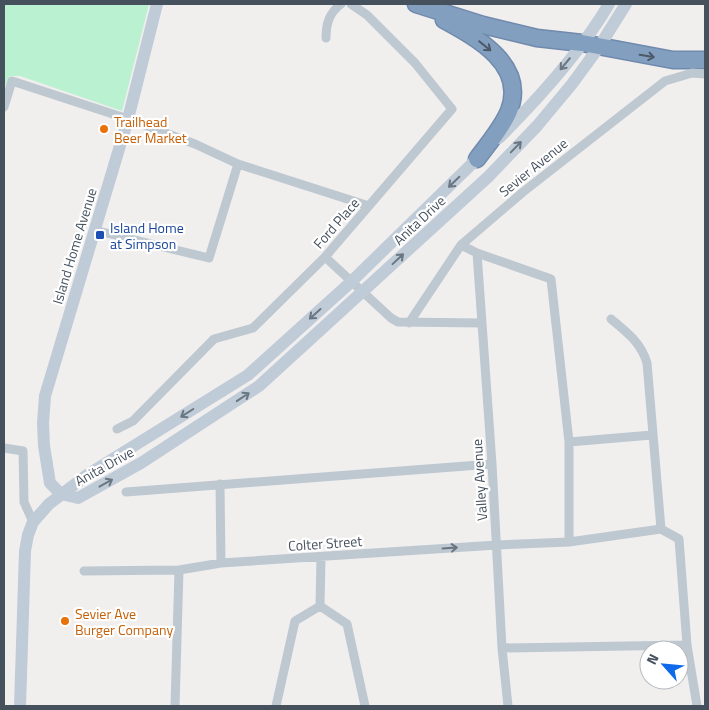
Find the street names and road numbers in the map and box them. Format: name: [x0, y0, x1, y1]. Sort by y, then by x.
street label: Sevier Avenue: [494, 133, 572, 201]
street label: Island Home Avenue: [46, 185, 102, 307]
street label: Anita Drive: [388, 190, 450, 250]
street label: Ford Place: [308, 193, 364, 253]
street label: Valley Avenue: [466, 438, 492, 522]
street label: Anita Drive: [71, 441, 137, 491]
street label: Colter Street: [287, 530, 363, 556]

